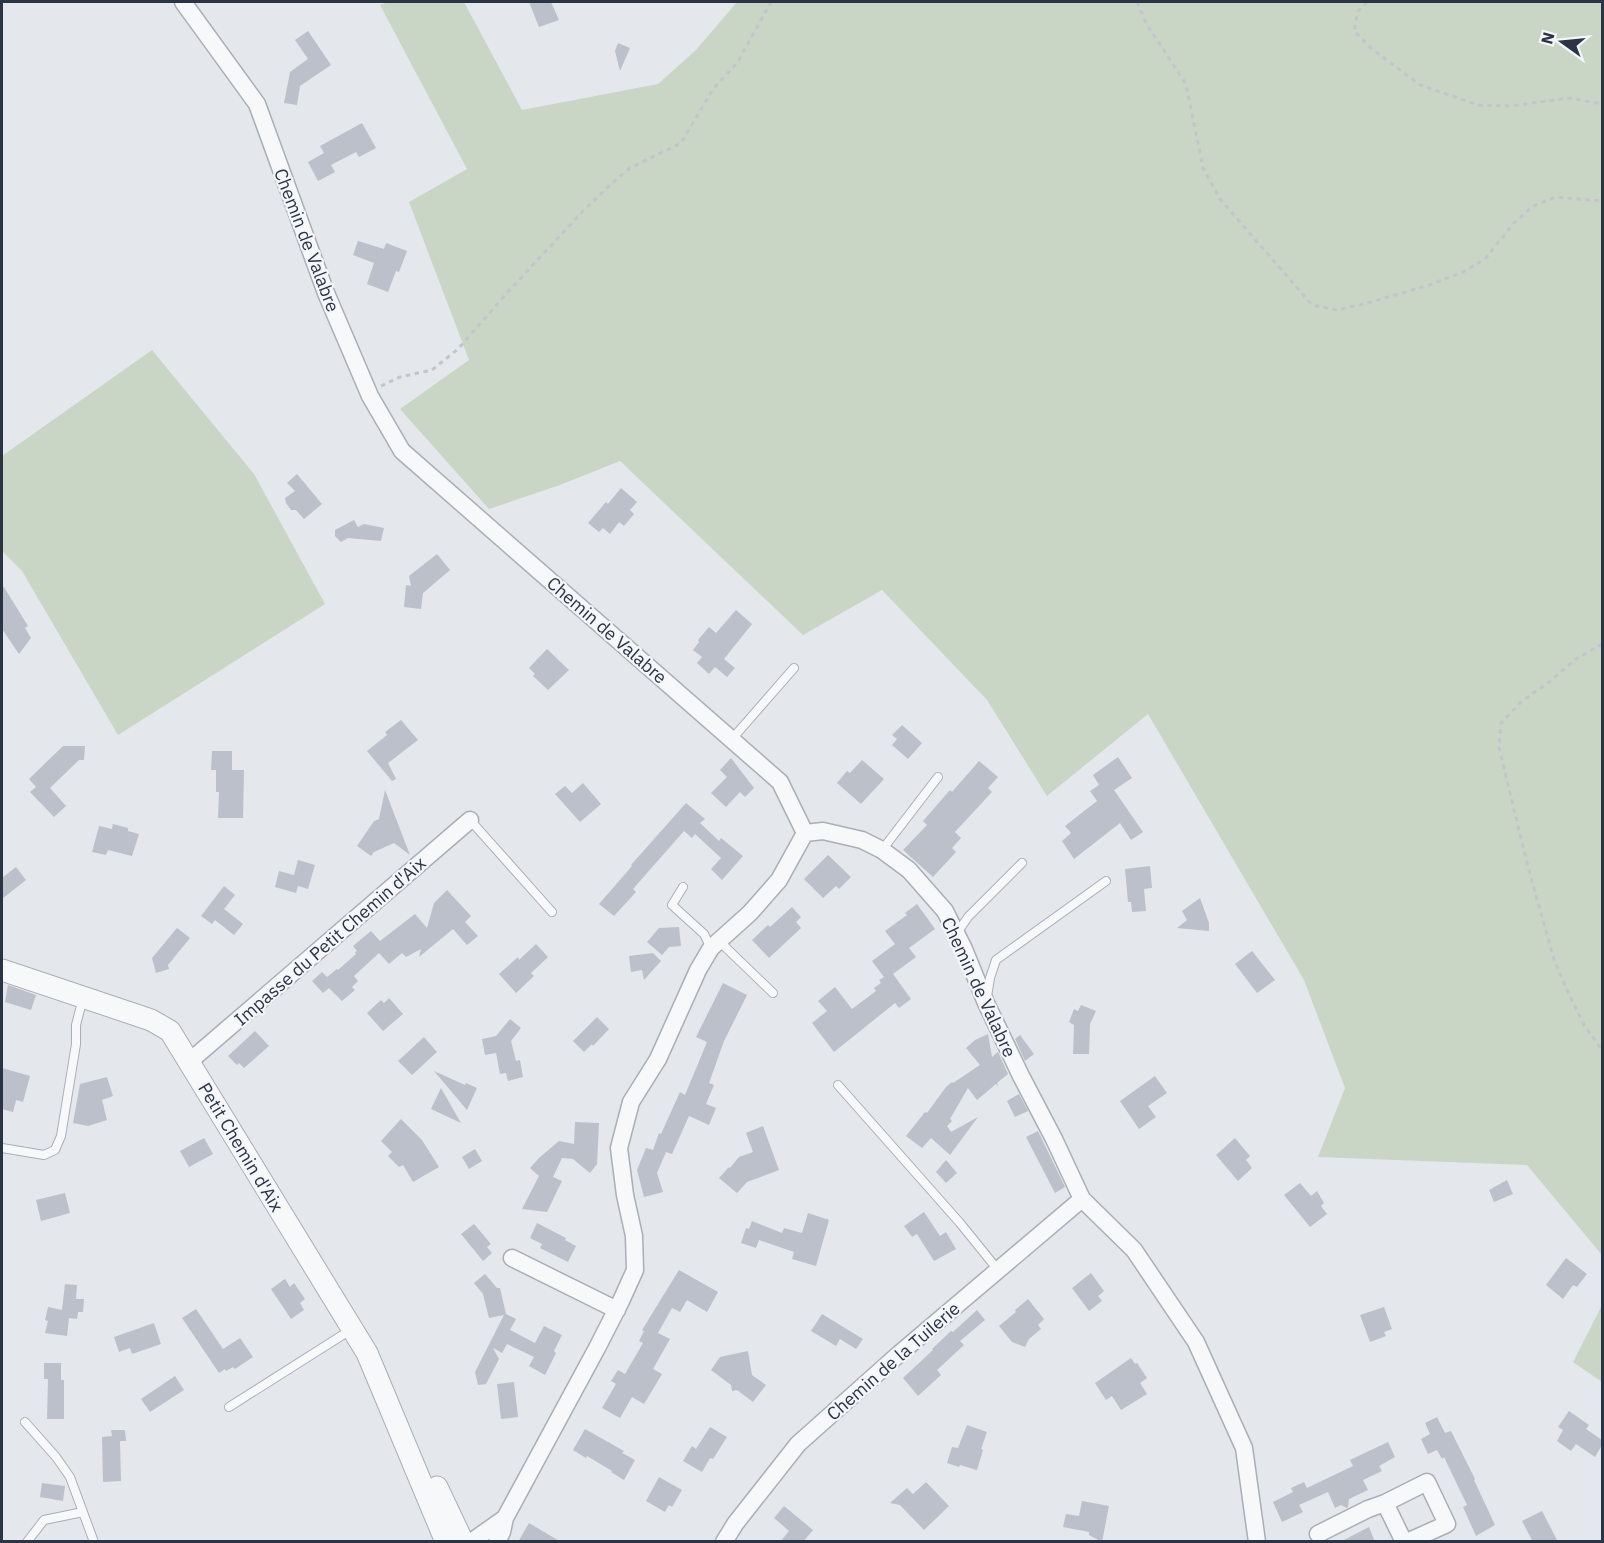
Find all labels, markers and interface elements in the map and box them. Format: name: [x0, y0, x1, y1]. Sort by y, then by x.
north arrow: [1532, 12, 1592, 72]
text: N: [1536, 30, 1559, 46]
street label: Chemin de Valabre: [269, 165, 345, 315]
street label: Chemin de Valabre: [542, 571, 672, 689]
street label: Impasse du Petit Chemin d'Aix: [230, 852, 430, 1030]
street label: Chemin de Valabre: [936, 913, 1022, 1061]
street label: Petit Chemin d'Aix: [193, 1078, 289, 1216]
street label: Chemin de la Tuilerie: [822, 1297, 964, 1425]

